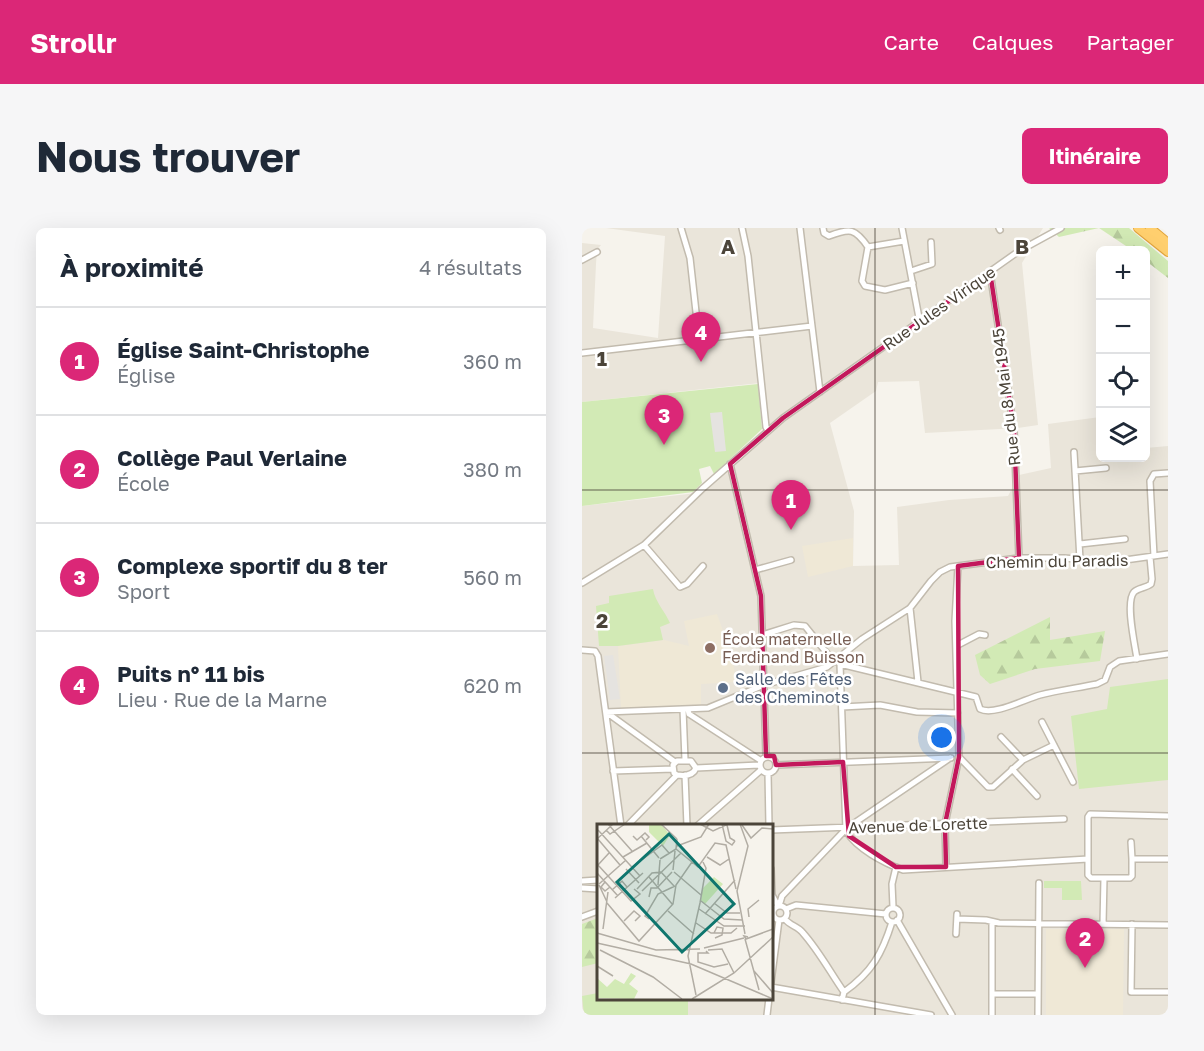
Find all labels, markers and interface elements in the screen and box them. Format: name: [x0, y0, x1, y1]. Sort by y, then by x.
text: Strollr: [30, 26, 117, 59]
text: Carte: [883, 29, 939, 55]
text: Calques: [972, 29, 1053, 55]
text: Partager: [1086, 29, 1174, 55]
button: Itinéraire: [1022, 128, 1168, 184]
text: Nous trouver: [36, 131, 300, 181]
text: A: [721, 234, 735, 258]
text: B: [1015, 234, 1029, 258]
map controls: [1096, 246, 1150, 462]
button: +: [1096, 246, 1150, 300]
text: À proximité: [60, 252, 204, 283]
text: 4 résultats: [419, 255, 522, 279]
street label: Rue Jules Virique: [879, 262, 999, 354]
button: −: [1096, 300, 1150, 354]
pin: 4: [682, 312, 720, 362]
street label: Rue du 8 Mai 1945: [988, 327, 1024, 467]
text: Église Saint-Christophe: [117, 336, 370, 363]
text: 1: [597, 346, 607, 370]
text: 1: [74, 349, 85, 373]
text: 360 m: [463, 349, 522, 373]
button: locate: [1096, 354, 1150, 408]
text: Église: [117, 363, 175, 387]
pin: 3: [644, 396, 683, 445]
button: layers: [1096, 408, 1150, 462]
text: Collège Paul Verlaine: [117, 444, 347, 471]
text: 2: [73, 457, 86, 481]
text: 380 m: [463, 457, 522, 481]
text: École: [117, 471, 170, 495]
pin: 1: [772, 480, 810, 530]
street label: Chemin du Paradis: [985, 550, 1129, 572]
text: Complexe sportif du 8 ter: [117, 552, 388, 579]
text: 3: [73, 565, 86, 589]
text: 560 m: [463, 565, 522, 589]
text: Sport: [117, 579, 170, 603]
text: 2: [596, 608, 608, 632]
place label: École maternelle Ferdinand Buisson: [722, 629, 865, 667]
marker: École maternelle Ferdinand Buisson: [703, 641, 717, 655]
text: Puits n° 11 bis: [117, 660, 265, 687]
place label: Salle des Fêtes des Cheminots: [735, 669, 852, 707]
text: 4: [73, 673, 86, 697]
text: 620 m: [463, 673, 522, 697]
marker: Salle des Fêtes des Cheminots: [716, 681, 730, 695]
text: Lieu · Rue de la Marne: [117, 687, 327, 711]
your location: [927, 723, 956, 752]
street label: Avenue de Lorette: [848, 813, 988, 837]
inset map: [597, 824, 772, 1000]
pin: 2: [1066, 918, 1104, 968]

